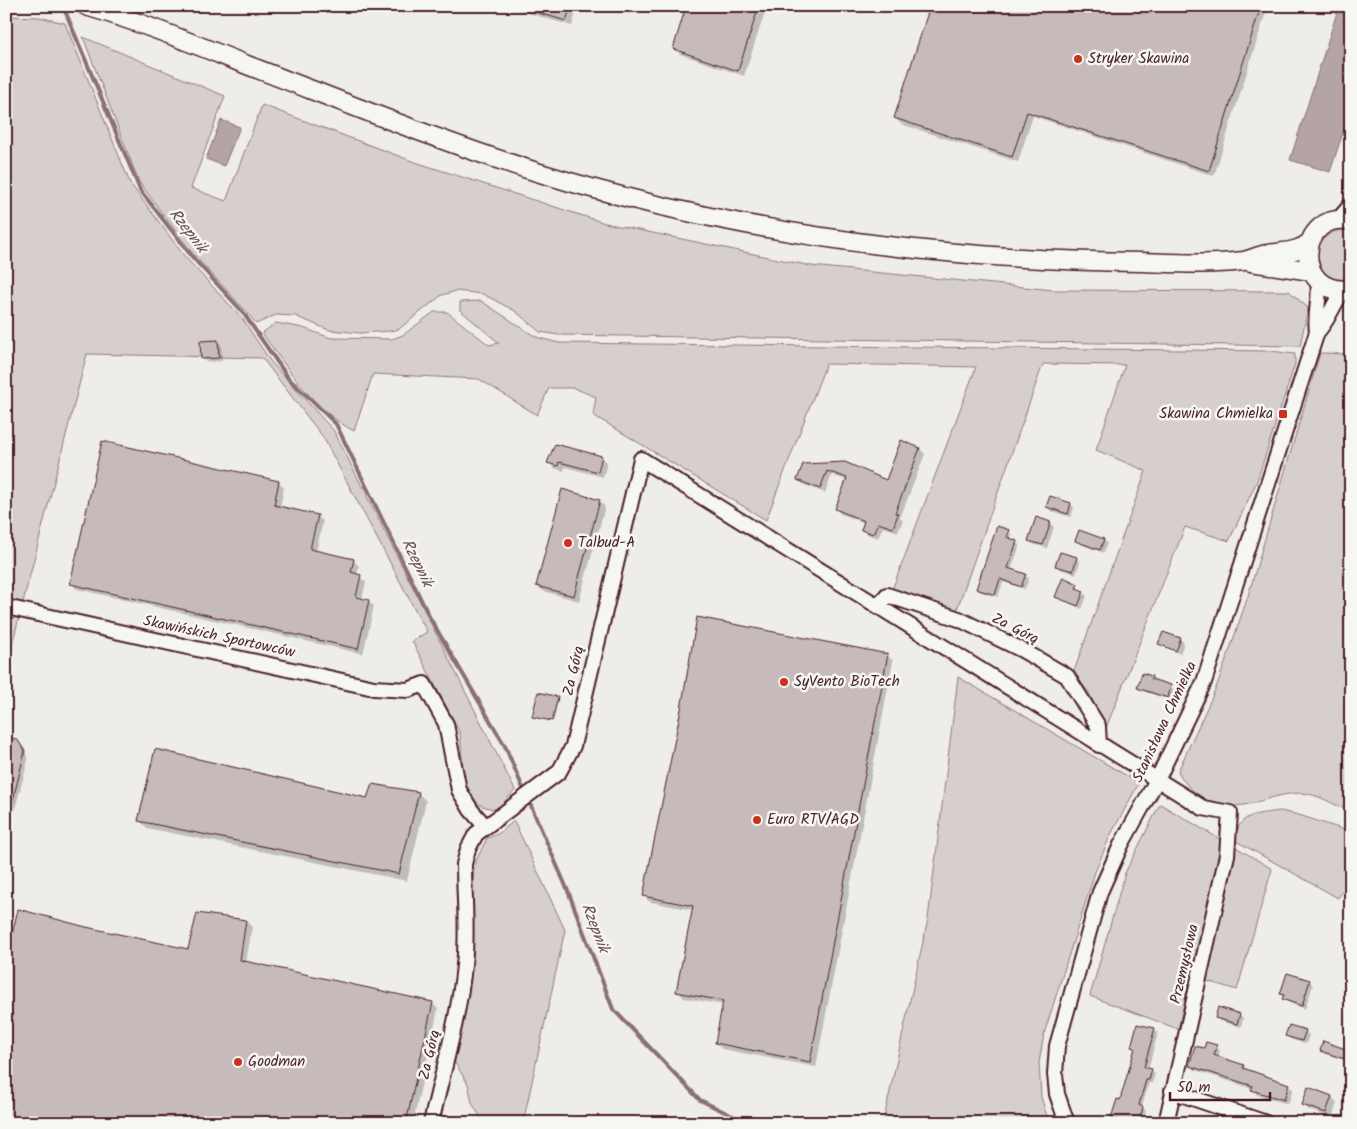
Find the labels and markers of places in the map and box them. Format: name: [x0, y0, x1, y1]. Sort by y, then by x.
place label: Stryker Skawina: [1088, 47, 1189, 71]
marker: Stryker Skawina: [1072, 53, 1084, 65]
place label: Skawina Chmielka: [1159, 402, 1273, 426]
marker: Skawina Chmielka: [1277, 408, 1289, 420]
place label: Talbud-A: [578, 531, 635, 555]
marker: Talbud-A: [562, 537, 574, 549]
place label: SyVento BioTech: [794, 670, 900, 694]
marker: SyVento BioTech: [778, 676, 790, 688]
place label: Euro RTV/AGD: [767, 808, 859, 832]
marker: Euro RTV/AGD: [751, 814, 763, 826]
place label: Goodman: [248, 1050, 305, 1074]
marker: Goodman: [232, 1056, 244, 1068]

